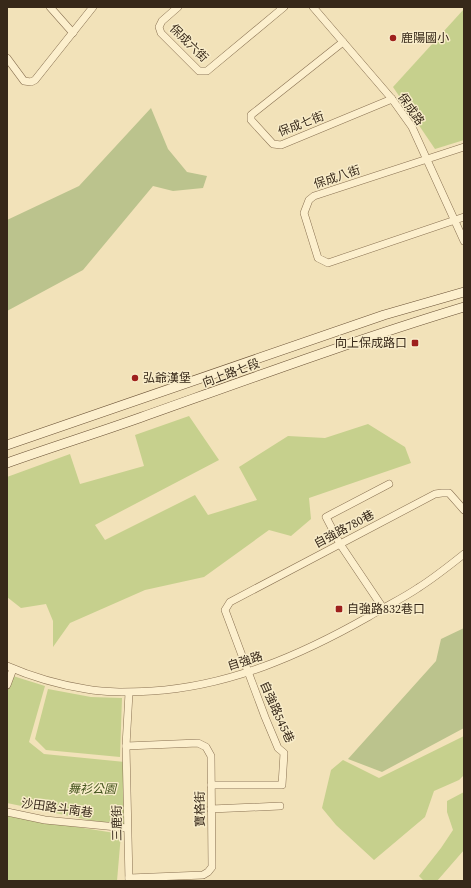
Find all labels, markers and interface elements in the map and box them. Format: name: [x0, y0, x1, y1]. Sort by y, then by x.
street label: 保成六街: [166, 21, 212, 65]
place label: 鹿陽國小: [401, 30, 449, 46]
marker: 鹿陽國小: [388, 33, 398, 43]
street label: 保成路: [394, 90, 428, 128]
street label: 保成七街: [276, 108, 326, 140]
street label: 保成八街: [312, 162, 362, 192]
place label: 向上保成路口: [335, 335, 407, 351]
marker: 向上保成路口: [410, 338, 420, 348]
street label: 向上路七段: [200, 355, 262, 391]
place label: 弘爺漢堡: [143, 370, 191, 386]
marker: 弘爺漢堡: [130, 373, 140, 383]
street label: 自強路780巷: [311, 506, 377, 552]
place label: 自強路832巷口: [347, 601, 425, 617]
marker: 自強路832巷口: [334, 604, 344, 614]
street label: 自強路: [225, 648, 265, 674]
street label: 自強路545巷: [256, 679, 298, 745]
park label: 舞衫公園: [68, 781, 118, 797]
street label: 寶格街: [192, 791, 208, 827]
street label: 沙田路斗南巷: [20, 795, 94, 821]
street label: 三鹿街: [109, 805, 125, 841]

